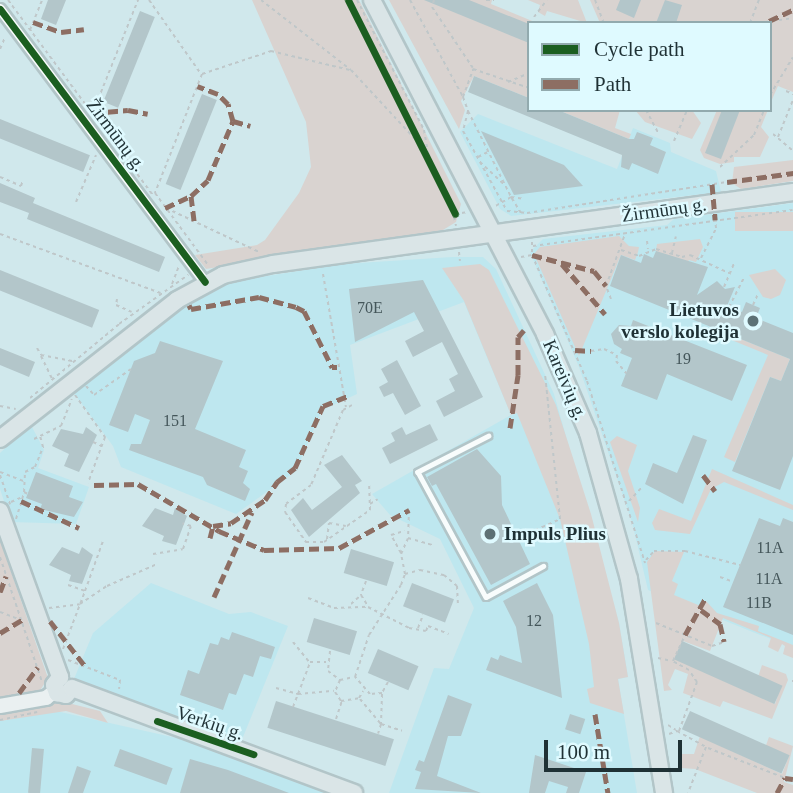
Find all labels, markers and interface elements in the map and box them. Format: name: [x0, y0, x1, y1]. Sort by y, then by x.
legend: [527, 21, 772, 112]
text: Cycle path: [594, 37, 684, 61]
text: Path: [594, 72, 631, 96]
street label: Žirmūnų g.: [81, 94, 151, 176]
street label: Žirmūnų g.: [620, 193, 708, 227]
house number: 70E: [357, 298, 383, 318]
place label: Lietuvos verslo kolegija: [621, 299, 739, 343]
marker: Lietuvos verslo kolegija: [745, 313, 761, 329]
street label: Kareivių g.: [538, 336, 592, 424]
house number: 19: [675, 349, 691, 369]
house number: 151: [163, 411, 187, 431]
place label: Impuls Plius: [504, 523, 606, 545]
marker: Impuls Plius: [482, 526, 498, 542]
house number: 11A: [757, 538, 783, 558]
house number: 11A: [756, 569, 782, 589]
house number: 11B: [746, 593, 772, 613]
house number: 12: [526, 611, 542, 631]
street label: Verkių g.: [173, 701, 247, 745]
scale bar: [548, 726, 686, 770]
text: 100 m: [557, 740, 610, 764]

